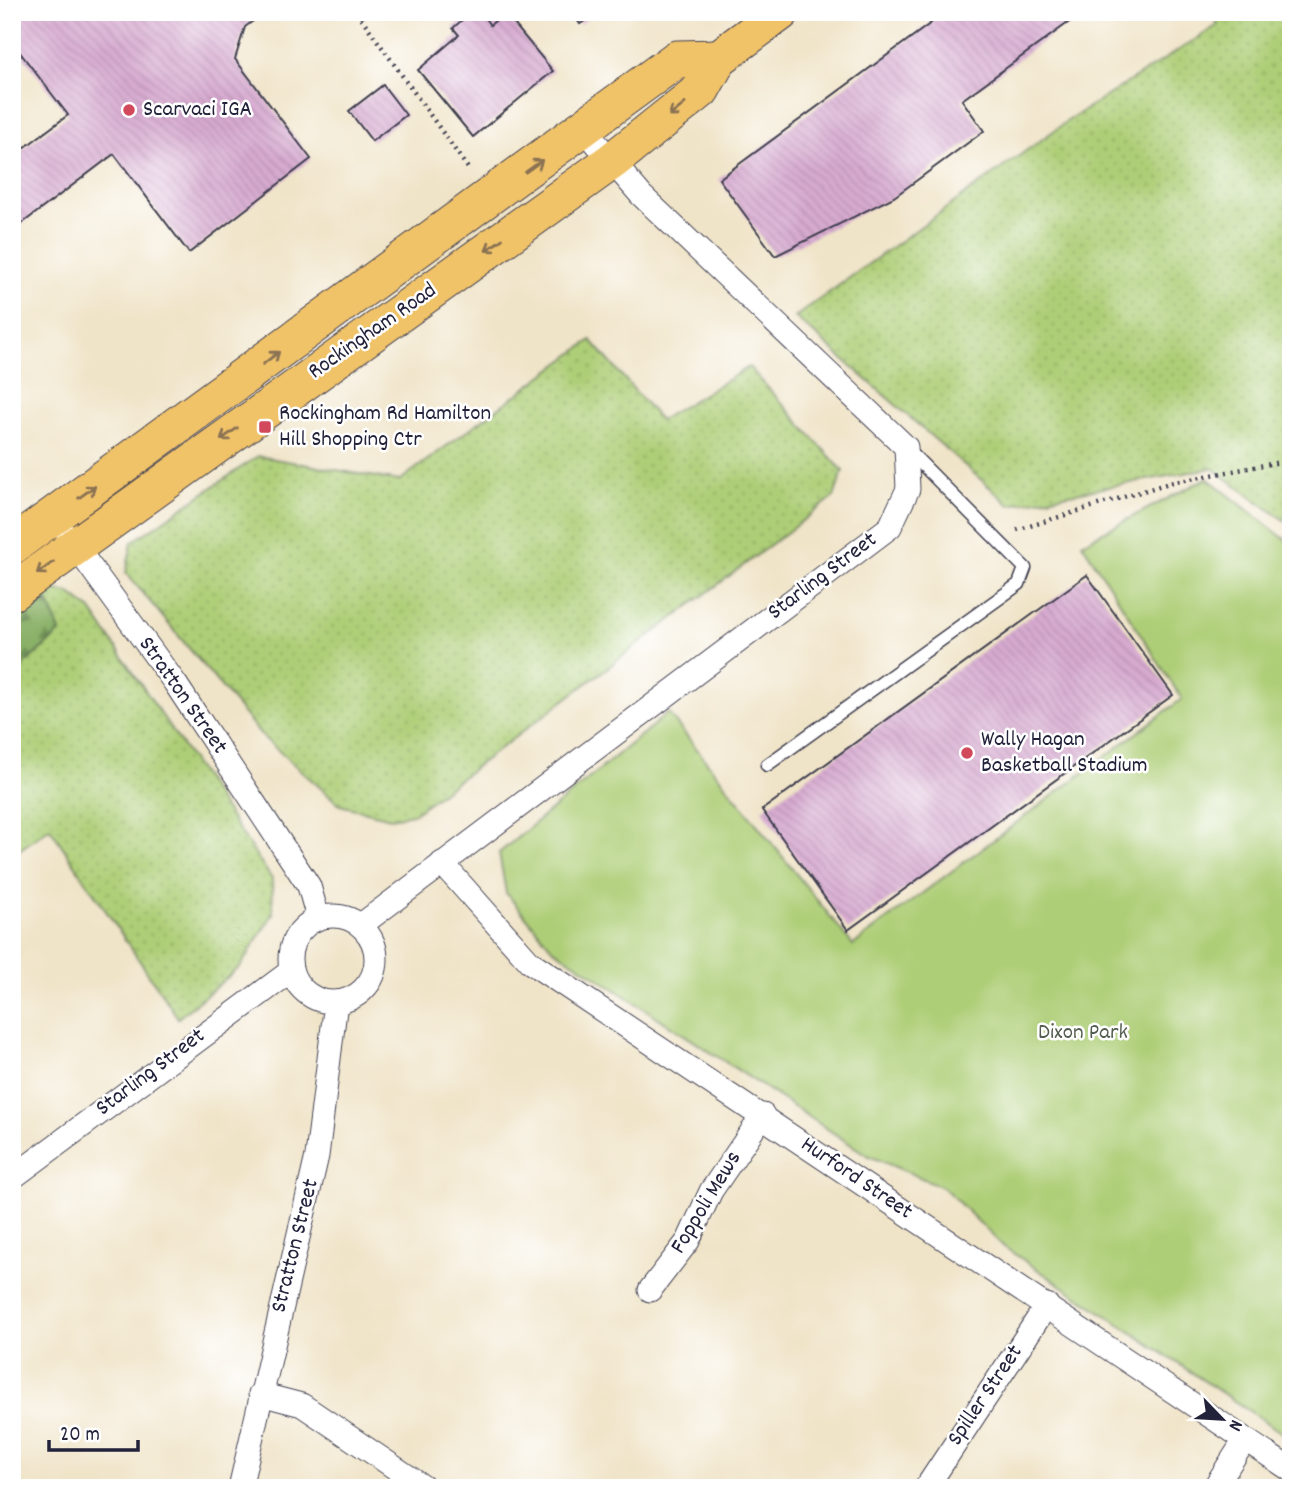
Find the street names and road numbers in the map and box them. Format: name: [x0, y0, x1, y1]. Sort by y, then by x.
street label: Rockingham Road: [302, 275, 444, 389]
street label: Starling Street: [761, 525, 885, 629]
street label: Stratton Street: [129, 630, 235, 762]
street label: Starling Street: [89, 1021, 213, 1125]
street label: Hurford Street: [793, 1129, 919, 1229]
street label: Foppoli Mews: [663, 1145, 751, 1261]
street label: Stratton Street: [263, 1176, 329, 1316]
street label: Spiller Street: [940, 1339, 1032, 1453]

